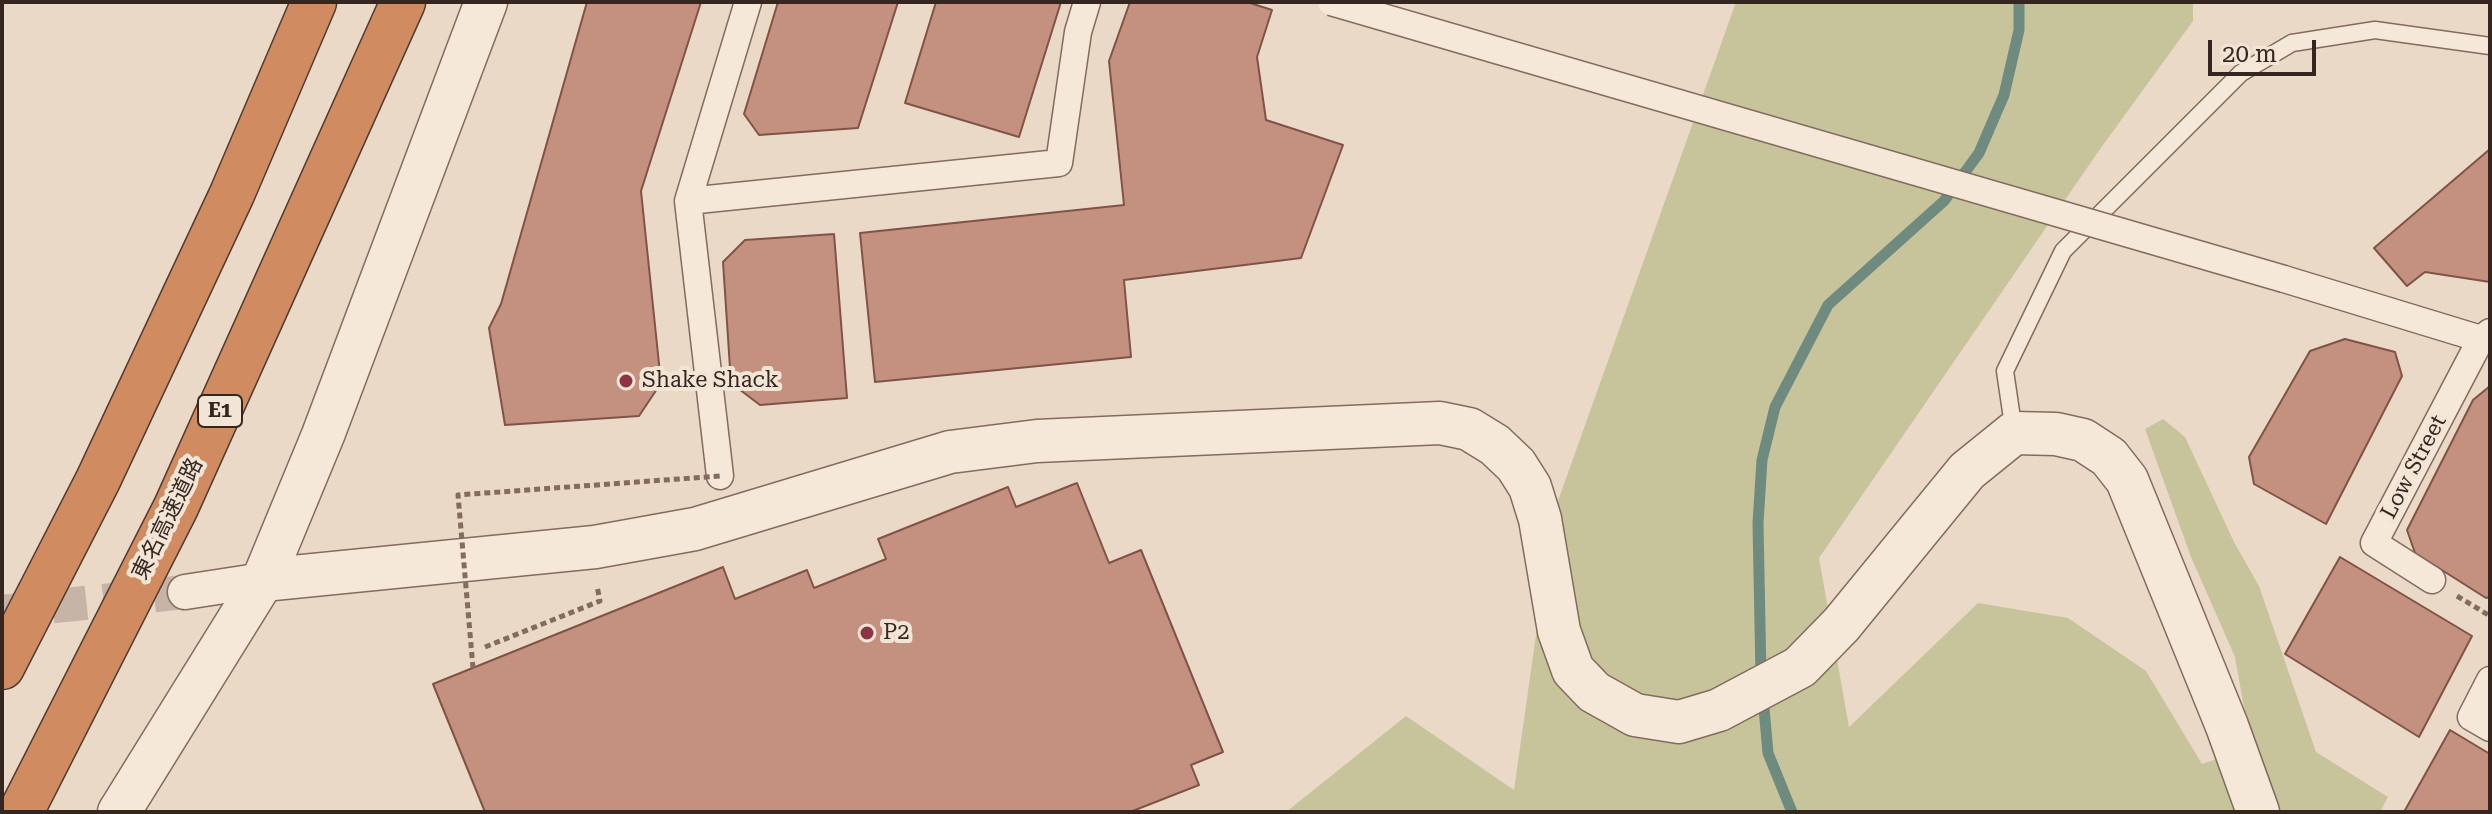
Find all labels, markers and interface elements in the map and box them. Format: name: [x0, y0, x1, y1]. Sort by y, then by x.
scale bar: [2212, 24, 2320, 74]
text: 20 m: [2222, 40, 2277, 68]
place label: Shake Shack: [642, 368, 779, 394]
marker: Shake Shack: [617, 372, 635, 390]
road number: E1: [198, 395, 242, 427]
street label: Low Street: [2376, 411, 2452, 523]
street label: 東名高速道路: [127, 454, 209, 584]
place label: P2: [883, 620, 910, 646]
marker: P2: [858, 624, 876, 642]

